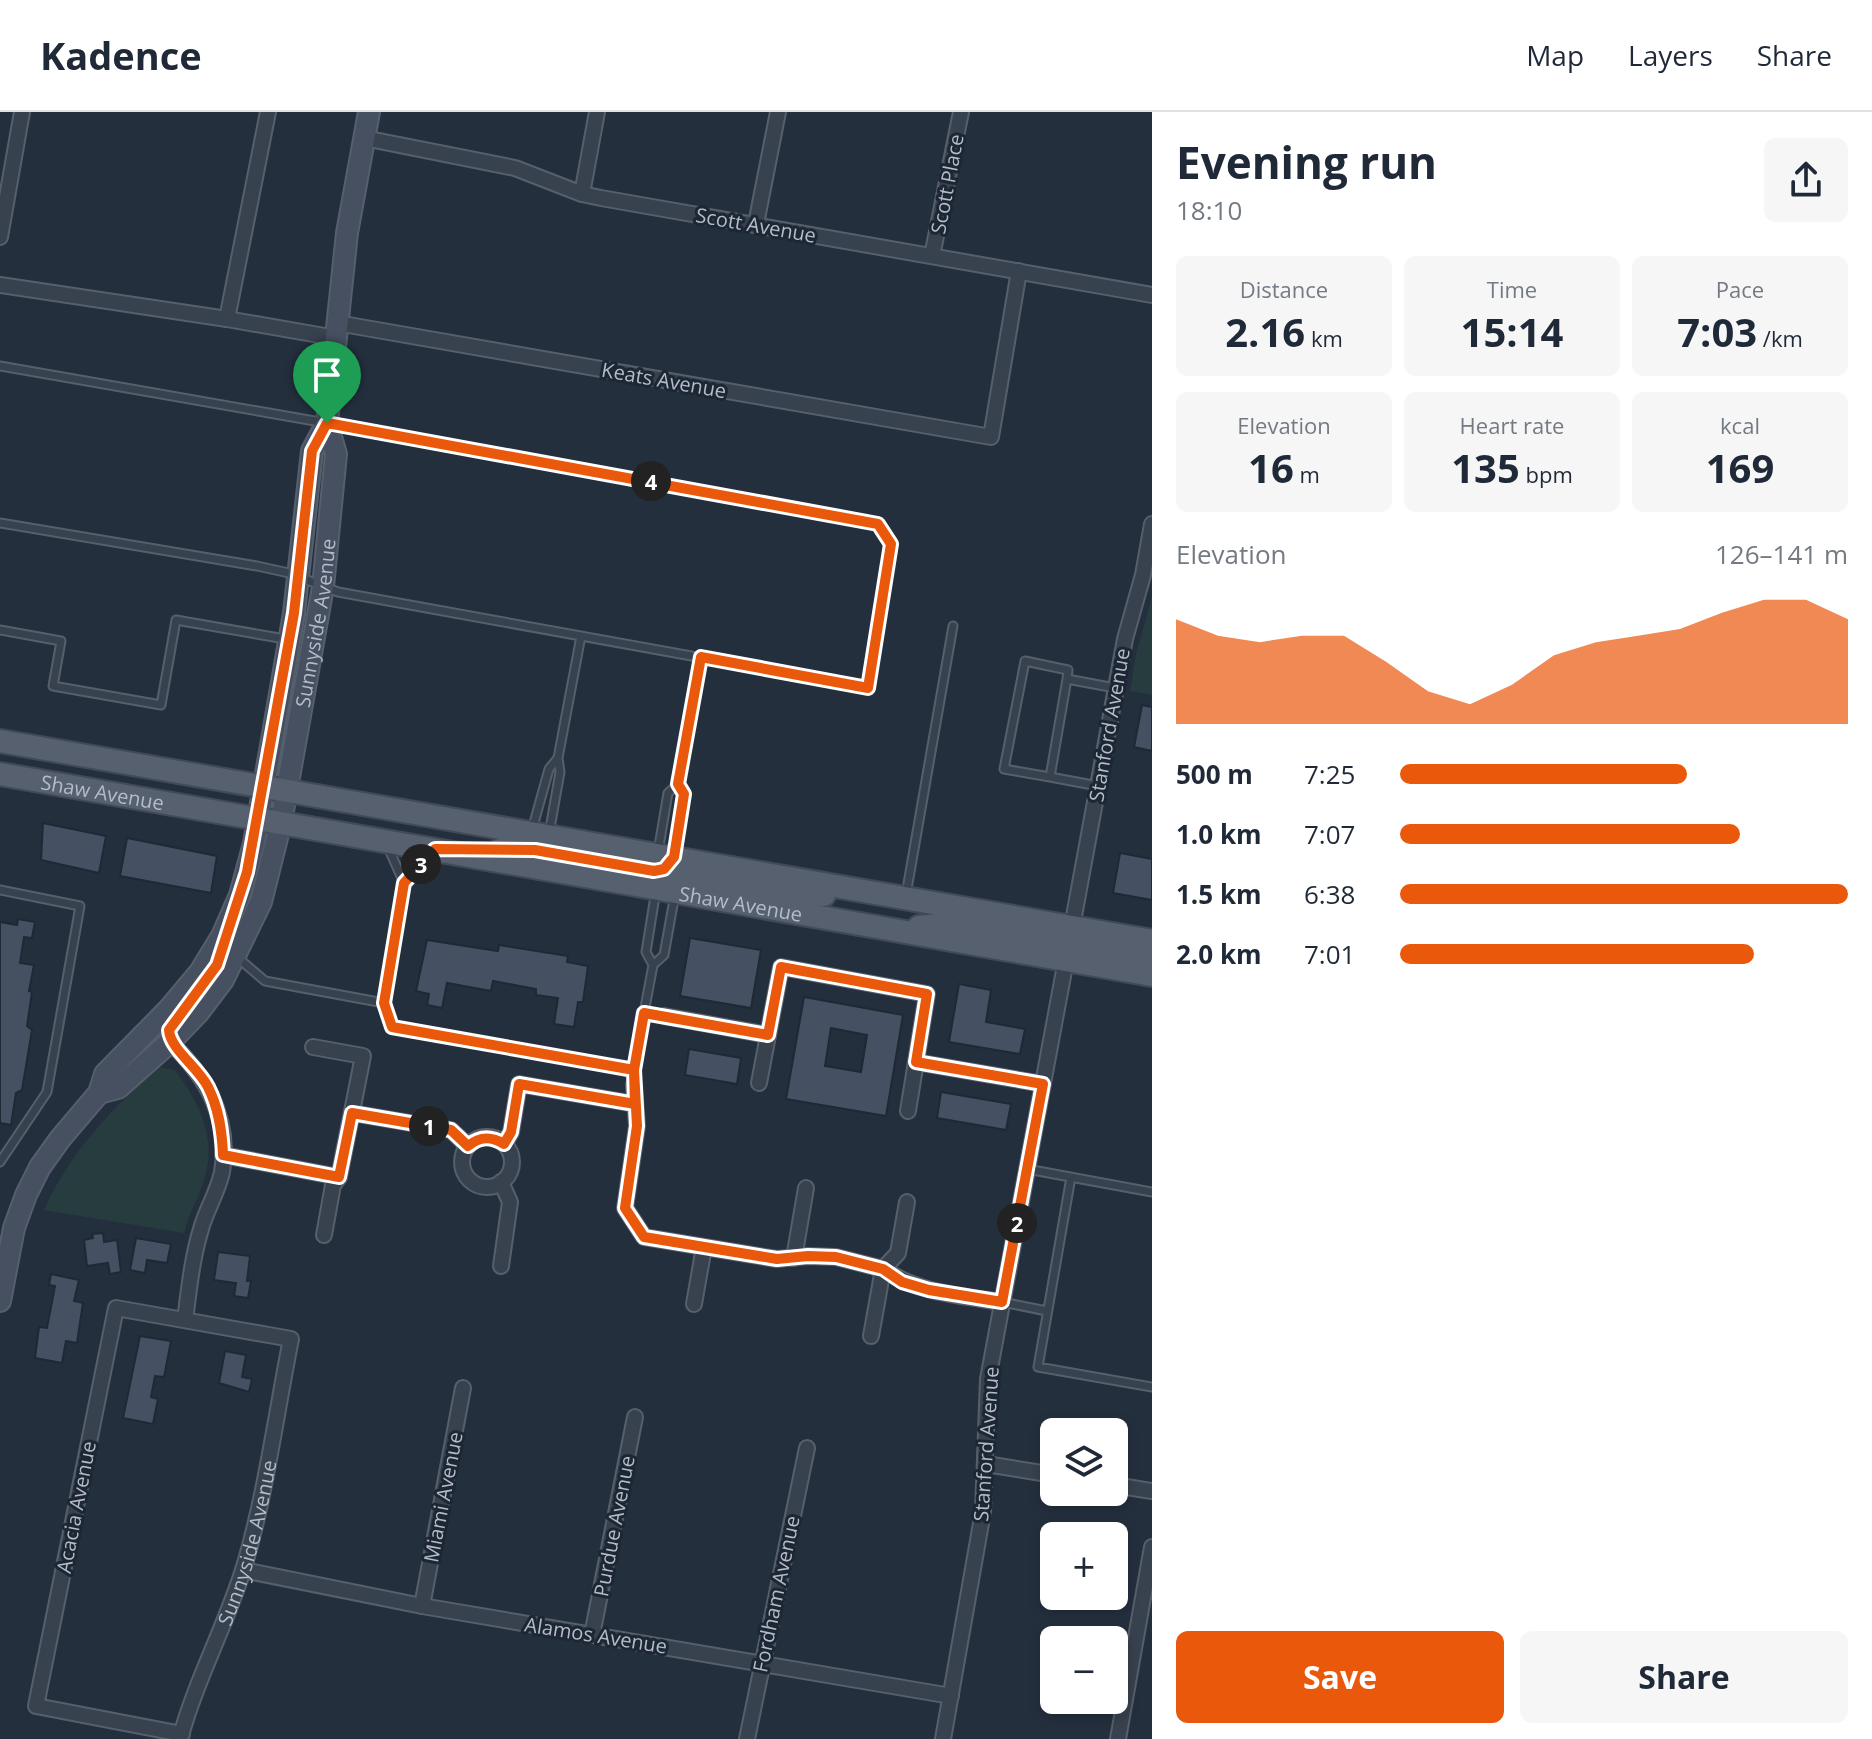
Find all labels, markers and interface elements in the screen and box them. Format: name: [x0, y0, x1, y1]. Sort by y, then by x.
text: Kadence: [40, 29, 202, 81]
text: Map: [1526, 36, 1584, 74]
text: Layers: [1628, 36, 1713, 74]
text: Share: [1757, 36, 1832, 74]
street label: Scott Place: [924, 132, 970, 236]
text: Evening run: [1176, 132, 1437, 192]
button: share: [1764, 138, 1848, 222]
text: 18:10: [1176, 192, 1242, 228]
street label: Scott Avenue: [694, 201, 818, 249]
text: Distance: [1240, 274, 1328, 304]
text: Time: [1487, 274, 1537, 304]
text: Pace: [1716, 274, 1764, 304]
text: 2.16: [1225, 304, 1305, 359]
text: 15:14: [1461, 304, 1563, 359]
text: 7:03: [1677, 304, 1757, 359]
text: km: [1305, 323, 1343, 353]
text: /km: [1757, 323, 1803, 353]
pin: [293, 341, 361, 423]
icon: arrive: [305, 353, 349, 397]
street label: Keats Avenue: [600, 356, 728, 404]
text: Elevation: [1237, 410, 1331, 440]
text: Heart rate: [1460, 410, 1564, 440]
text: kcal: [1720, 410, 1760, 440]
text: 16: [1248, 440, 1294, 495]
text: 135: [1451, 440, 1520, 495]
text: 169: [1706, 440, 1774, 495]
text: m: [1294, 459, 1320, 489]
text: bpm: [1520, 459, 1573, 489]
pin: 4: [631, 461, 671, 501]
text: 4: [645, 466, 657, 496]
text: Elevation: [1176, 536, 1286, 572]
text: 126–141 m: [1715, 536, 1848, 572]
street label: Sunnyside Avenue: [288, 537, 341, 710]
street label: Stanford Avenue: [1082, 646, 1136, 804]
text: 500 m: [1176, 756, 1253, 792]
text: 7:25: [1304, 756, 1355, 792]
street label: Shaw Avenue: [39, 768, 166, 816]
text: 1.0 km: [1176, 816, 1262, 852]
text: 7:07: [1304, 816, 1355, 852]
pin: 3: [401, 844, 441, 884]
text: 3: [415, 849, 427, 879]
text: 1.5 km: [1176, 876, 1262, 912]
text: 6:38: [1304, 876, 1355, 912]
street label: Shaw Avenue: [677, 879, 805, 927]
text: 2.0 km: [1176, 936, 1262, 972]
text: 7:01: [1304, 936, 1355, 972]
pin: 1: [409, 1106, 449, 1146]
text: 1: [423, 1111, 435, 1141]
pin: 2: [997, 1203, 1037, 1243]
text: 2: [1011, 1208, 1023, 1238]
street label: Stanford Avenue: [967, 1366, 1005, 1522]
map controls: [1040, 1418, 1128, 1714]
button: layers: [1040, 1418, 1128, 1506]
street label: Miami Avenue: [417, 1429, 469, 1565]
street label: Acacia Avenue: [50, 1439, 102, 1575]
street label: Purdue Avenue: [587, 1453, 641, 1599]
street label: Sunnyside Avenue: [210, 1458, 282, 1629]
street label: Fordham Avenue: [746, 1513, 806, 1675]
button: +: [1040, 1522, 1128, 1610]
street label: Alamos Avenue: [523, 1610, 669, 1660]
button: −: [1040, 1626, 1128, 1714]
button: Save: [1176, 1631, 1504, 1723]
button: Share: [1520, 1631, 1848, 1723]

